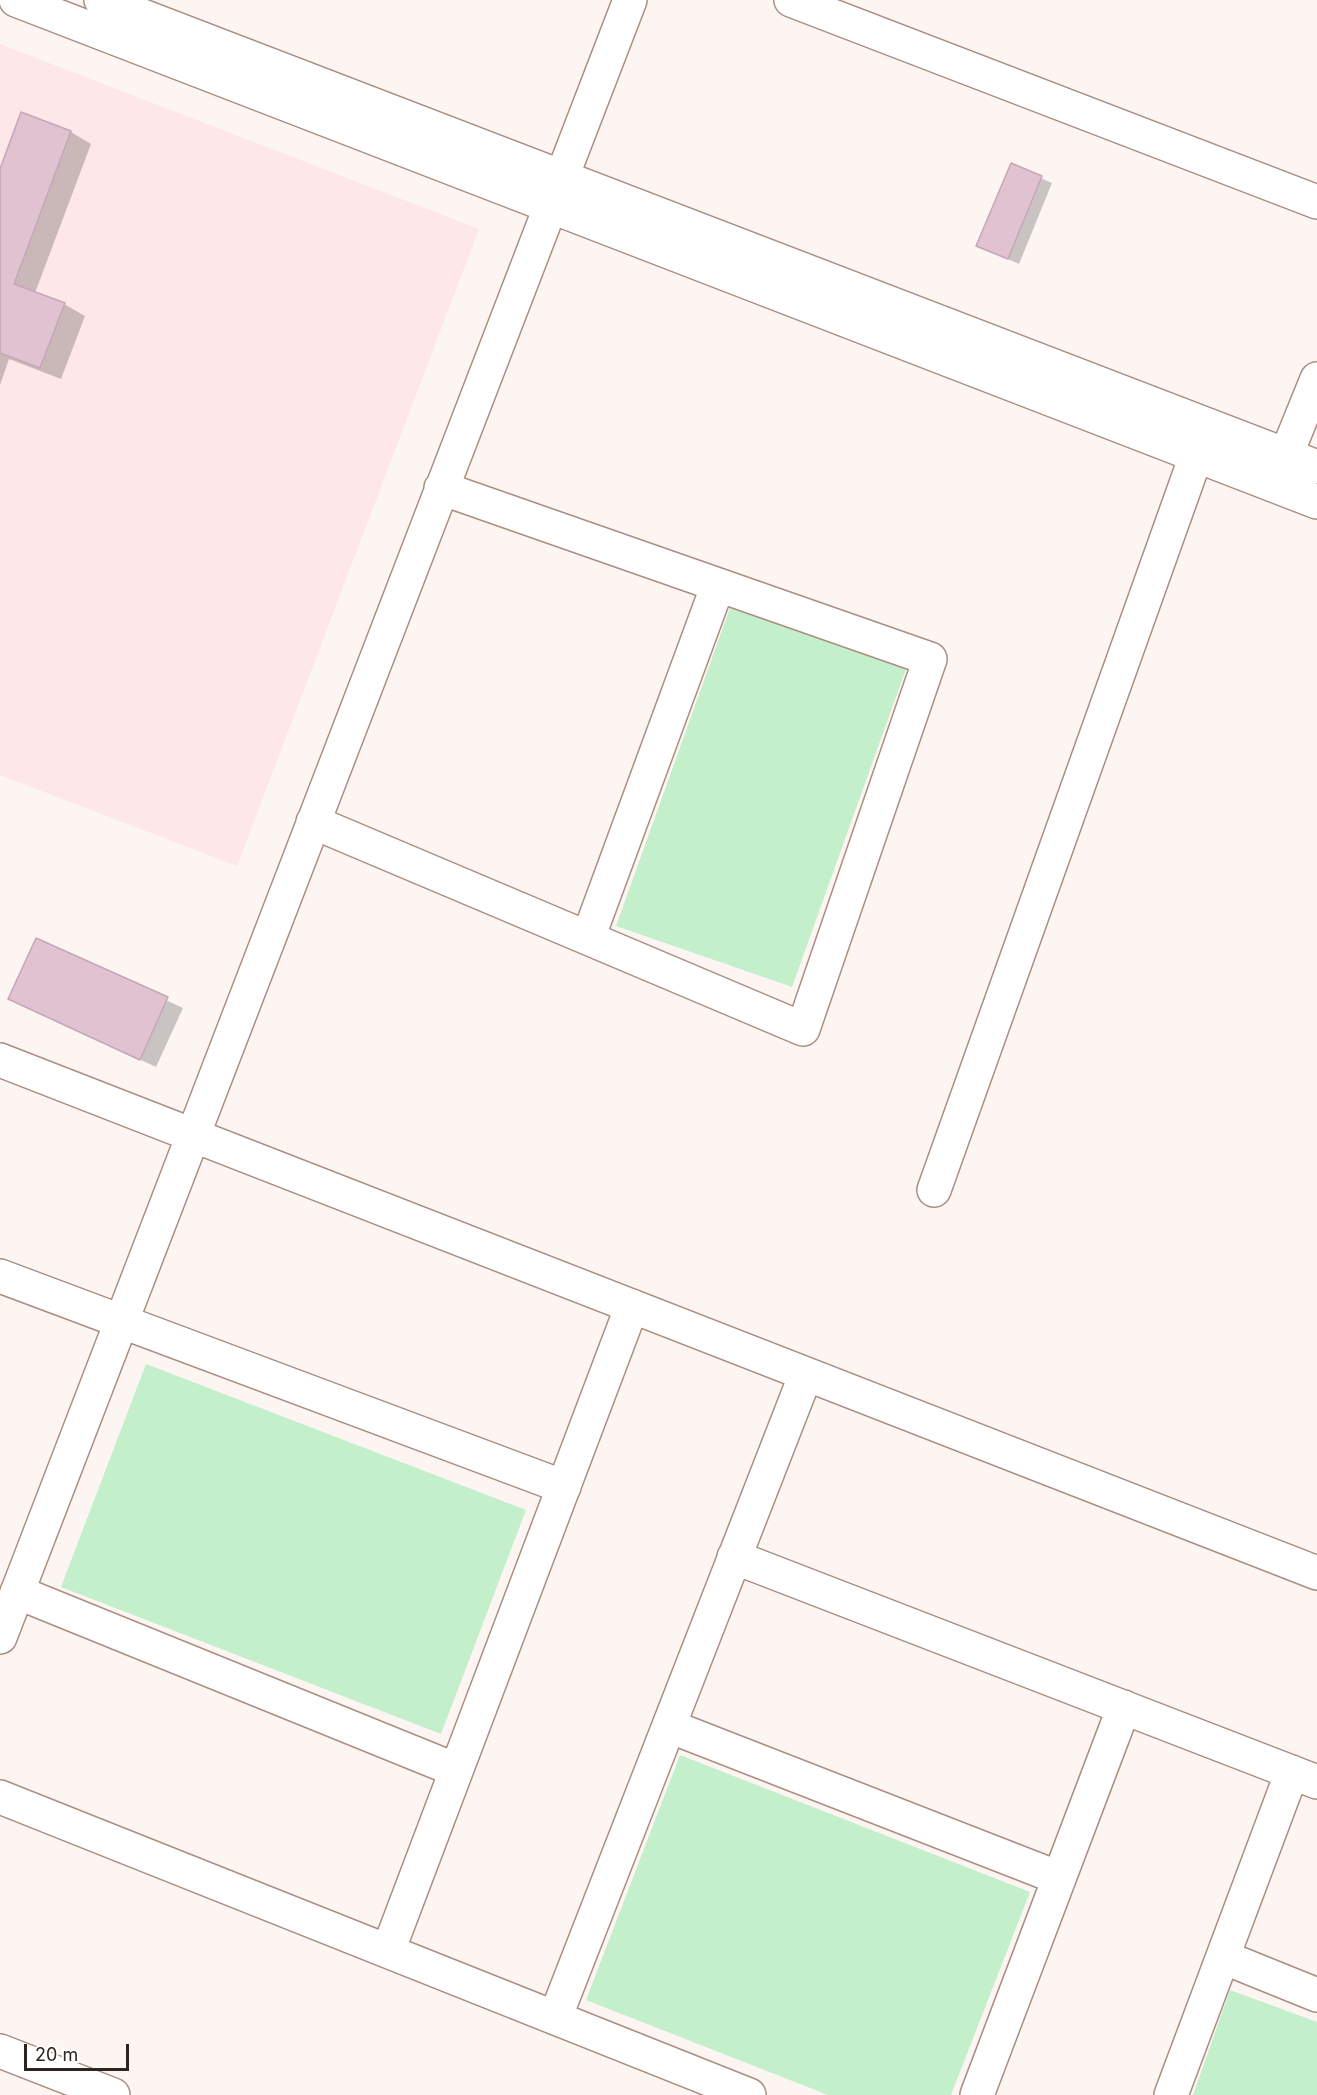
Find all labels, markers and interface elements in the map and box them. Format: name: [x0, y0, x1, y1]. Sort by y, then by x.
scale bar: [27, 2032, 132, 2070]
text: 20 m: [35, 2044, 78, 2065]

